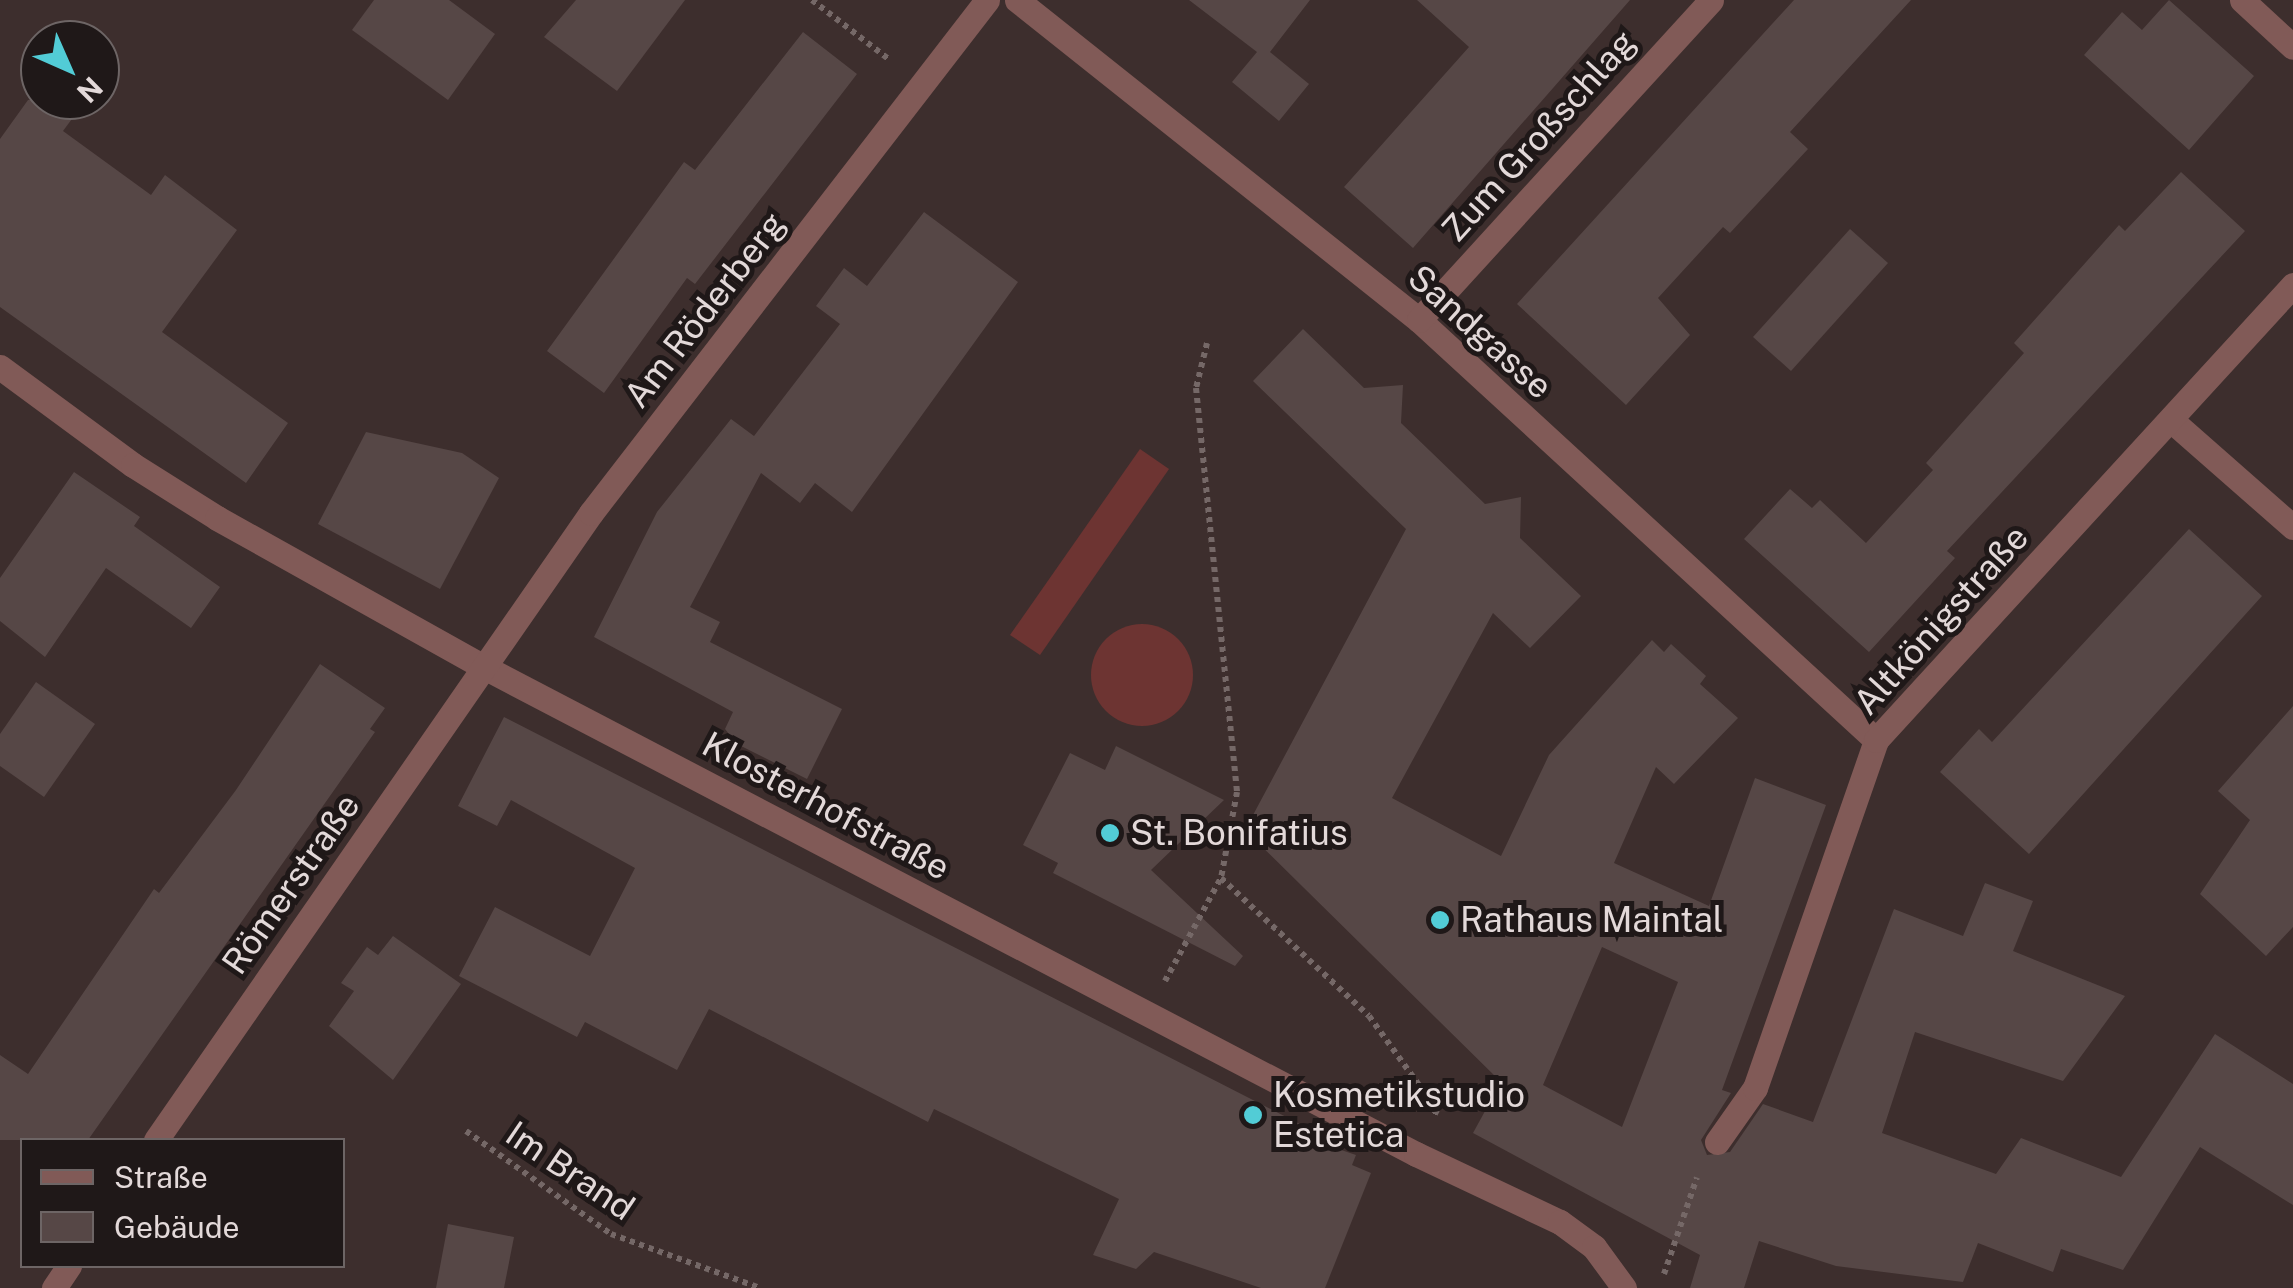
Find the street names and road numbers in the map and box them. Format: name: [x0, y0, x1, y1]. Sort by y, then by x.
street label: Zum Großschlag: [1433, 22, 1645, 250]
street label: Am Röderberg: [616, 204, 794, 416]
street label: Sandgasse: [1399, 256, 1561, 408]
street label: Altkönigstraße: [1845, 517, 2037, 723]
street label: Klosterhofstraße: [695, 723, 957, 889]
street label: Römerstraße: [213, 786, 369, 982]
street label: Im Brand: [498, 1113, 642, 1229]

